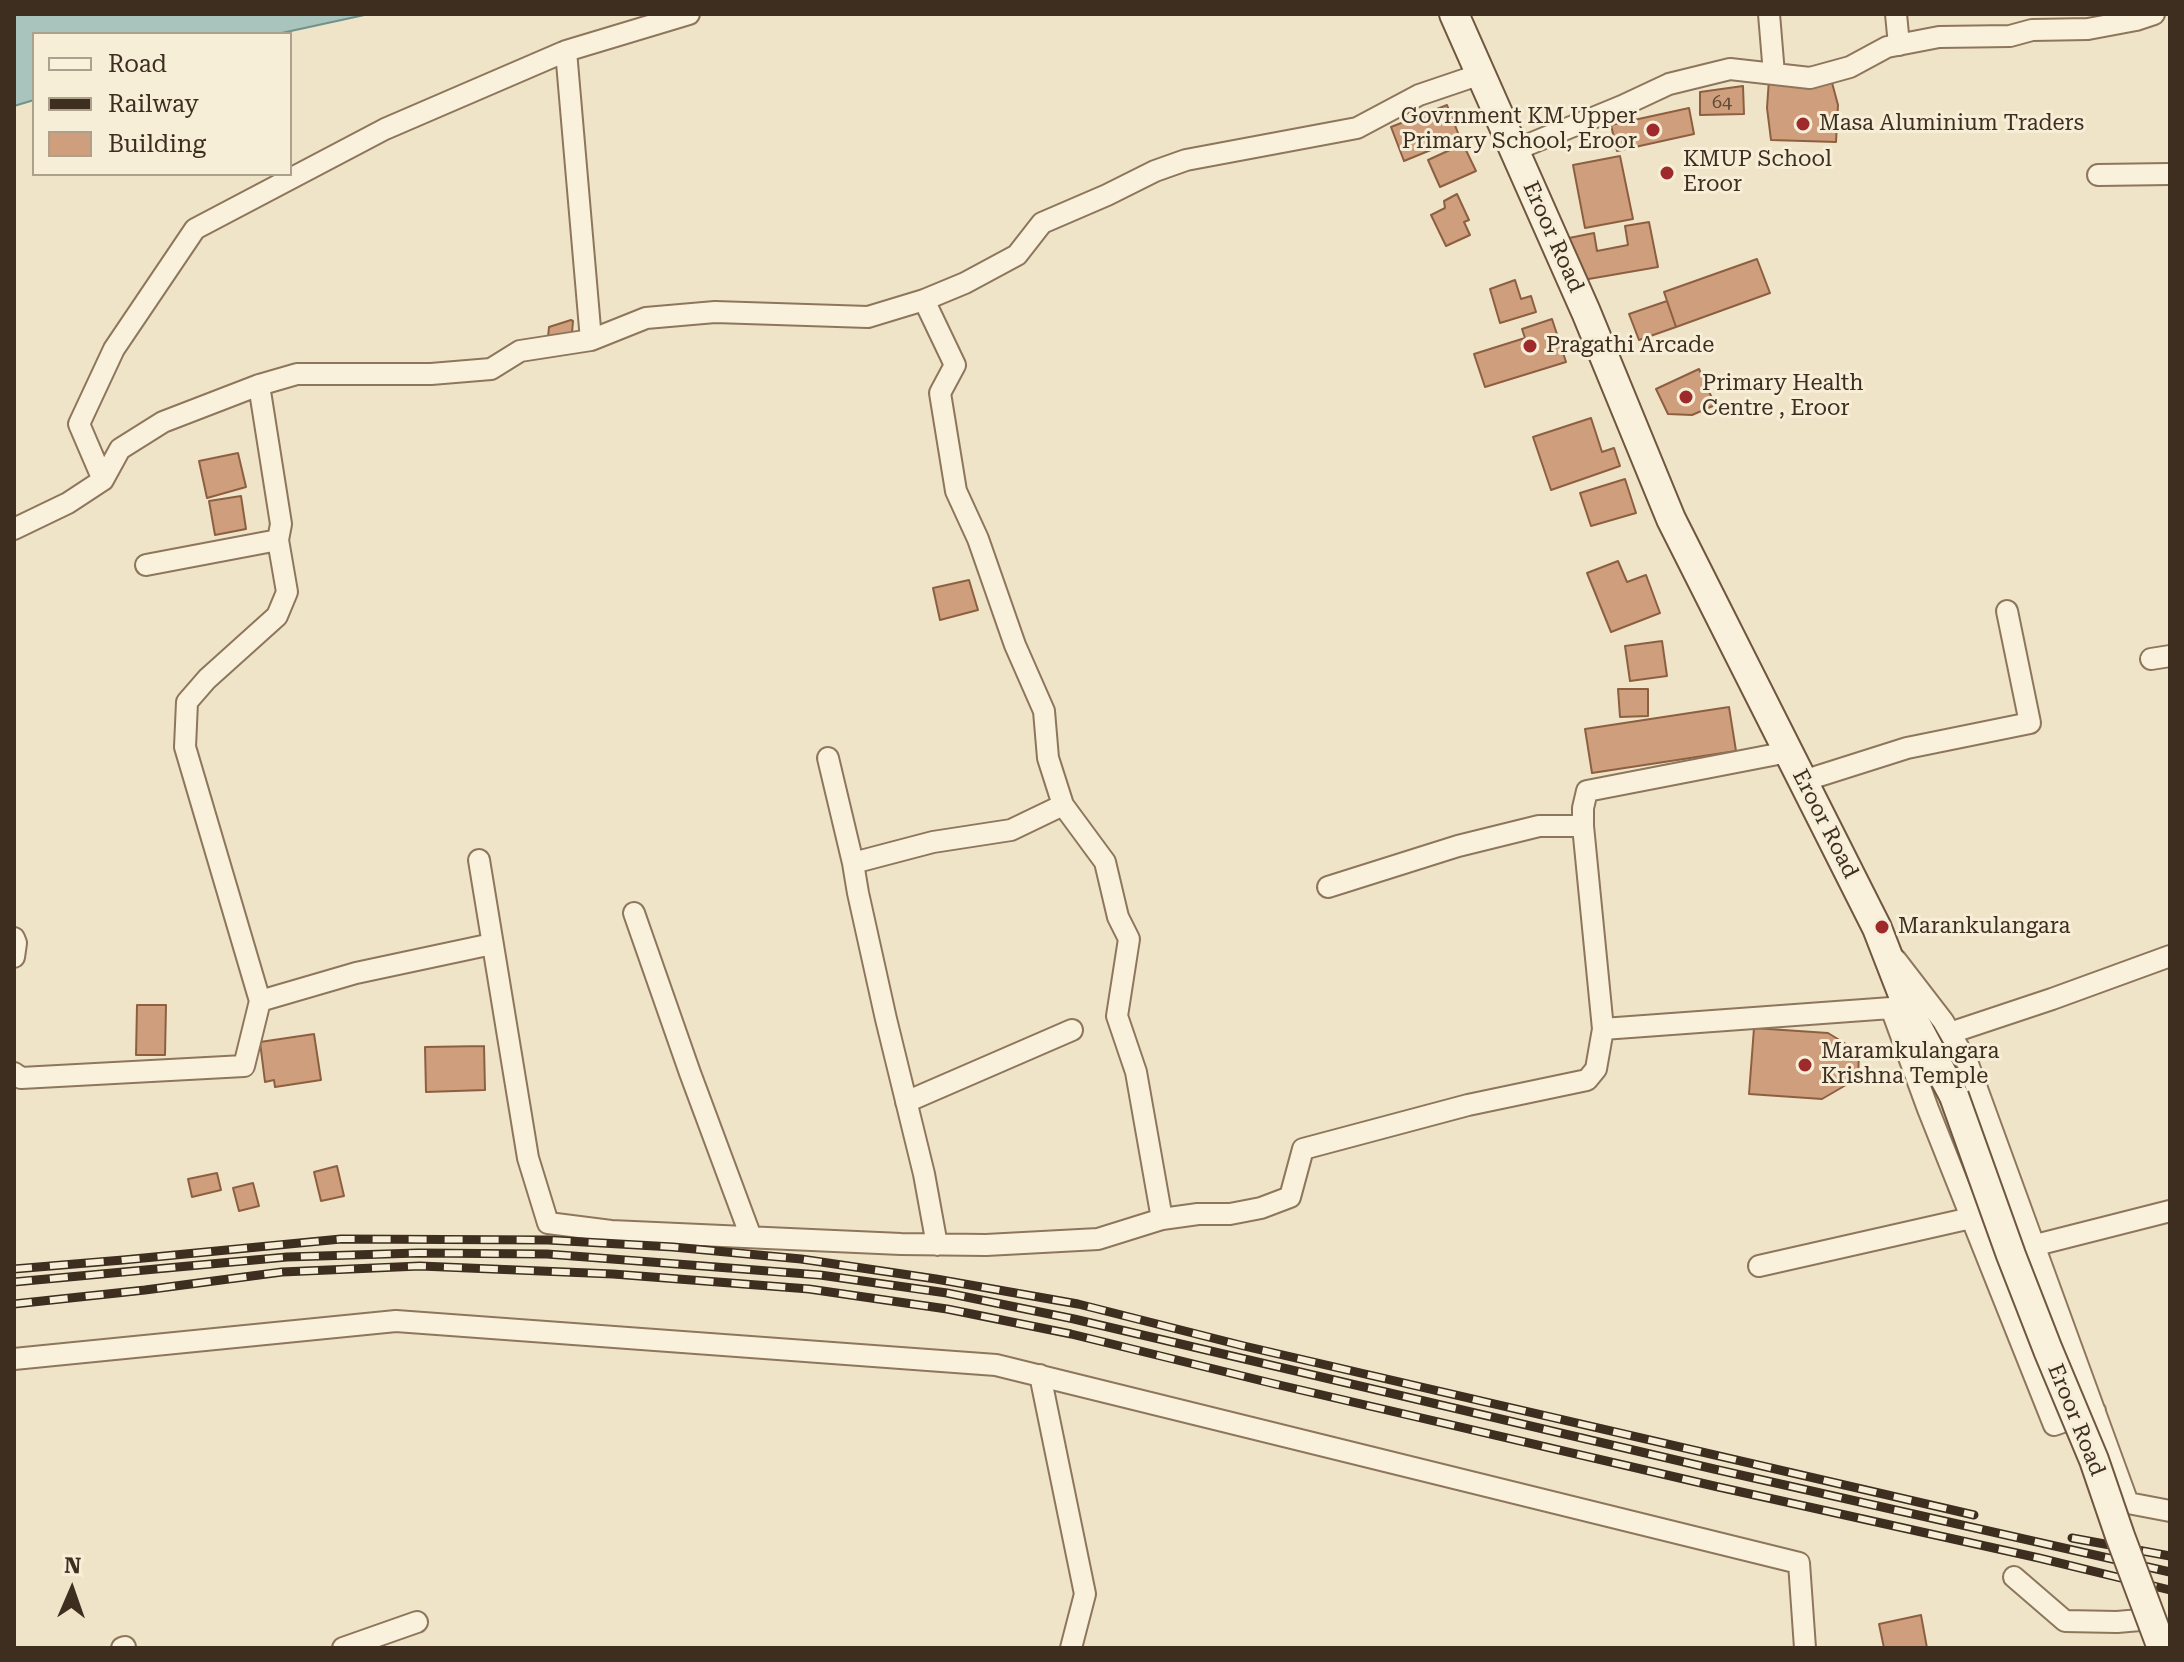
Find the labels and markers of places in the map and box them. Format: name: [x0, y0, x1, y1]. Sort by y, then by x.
place label: Govrnment KM Upper Primary School, Eroor: [1401, 104, 1637, 156]
place label: Masa Aluminium Traders: [1819, 111, 2084, 137]
marker: Masa Aluminium Traders: [1794, 115, 1812, 133]
marker: Govrnment KM Upper Primary School, Eroor: [1644, 121, 1662, 139]
place label: KMUP School Eroor: [1683, 147, 1832, 198]
marker: KMUP School Eroor: [1658, 164, 1676, 182]
place label: Pragathi Arcade: [1546, 333, 1714, 359]
marker: Pragathi Arcade: [1521, 337, 1539, 355]
place label: Primary Health Centre , Eroor: [1702, 371, 1864, 422]
marker: Primary Health Centre , Eroor: [1677, 388, 1695, 406]
place label: Marankulangara: [1898, 914, 2070, 940]
marker: Marankulangara: [1873, 918, 1891, 936]
place label: Maramkulangara Krishna Temple: [1821, 1039, 1999, 1090]
marker: Maramkulangara Krishna Temple: [1796, 1056, 1814, 1074]

